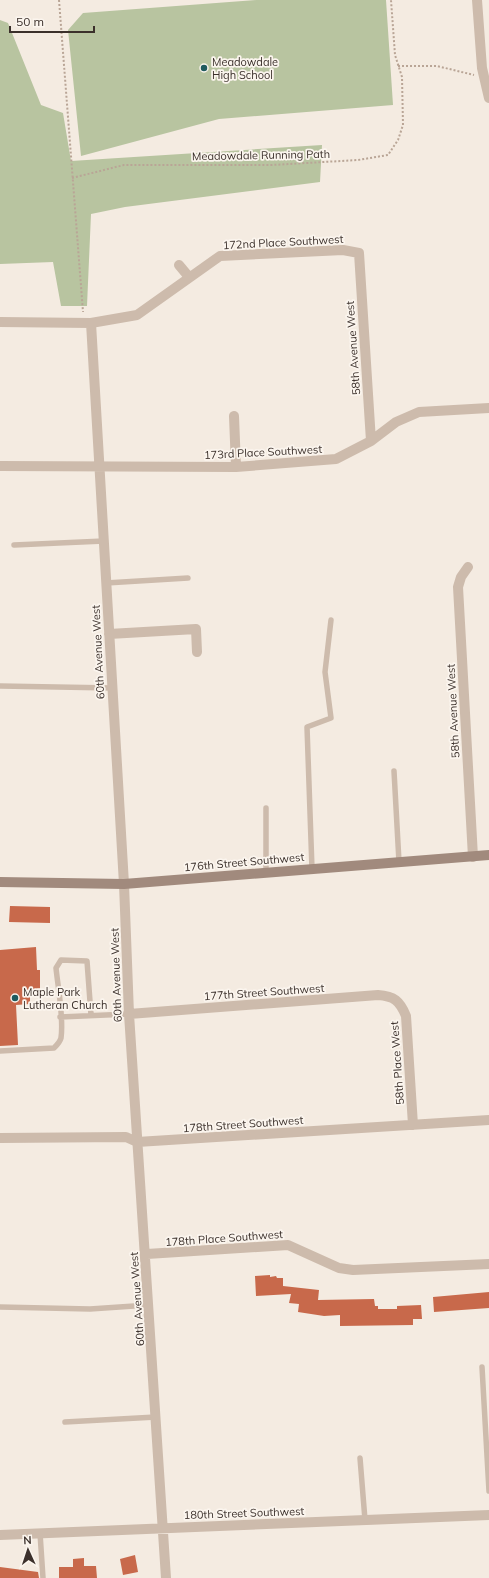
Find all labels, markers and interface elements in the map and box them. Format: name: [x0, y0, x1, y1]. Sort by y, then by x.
scale bar: [10, 8, 94, 34]
text: 50 m: [16, 14, 44, 29]
place label: Meadowdale High School: [212, 55, 278, 82]
marker: Meadowdale High School: [199, 63, 209, 73]
street label: Meadowdale Running Path: [192, 147, 330, 163]
street label: 172nd Place Southwest: [222, 232, 344, 252]
street label: 58th Avenue West: [343, 300, 363, 396]
street label: 173rd Place Southwest: [204, 442, 323, 462]
street label: 60th Avenue West: [89, 604, 107, 699]
street label: 58th Avenue West: [444, 663, 462, 758]
street label: 176th Street Southwest: [183, 850, 305, 874]
street label: 60th Avenue West: [107, 927, 125, 1022]
street label: 177th Street Southwest: [203, 981, 325, 1003]
place label: Maple Park Lutheran Church: [23, 985, 108, 1012]
marker: Maple Park Lutheran Church: [10, 993, 20, 1003]
street label: 58th Place West: [387, 1021, 407, 1105]
street label: 178th Street Southwest: [182, 1113, 304, 1135]
street label: 178th Place Southwest: [165, 1227, 283, 1249]
street label: 60th Avenue West: [127, 1251, 147, 1347]
street label: 180th Street Southwest: [183, 1504, 305, 1522]
north arrow: [8, 1530, 48, 1570]
text: N: [23, 1533, 32, 1547]

